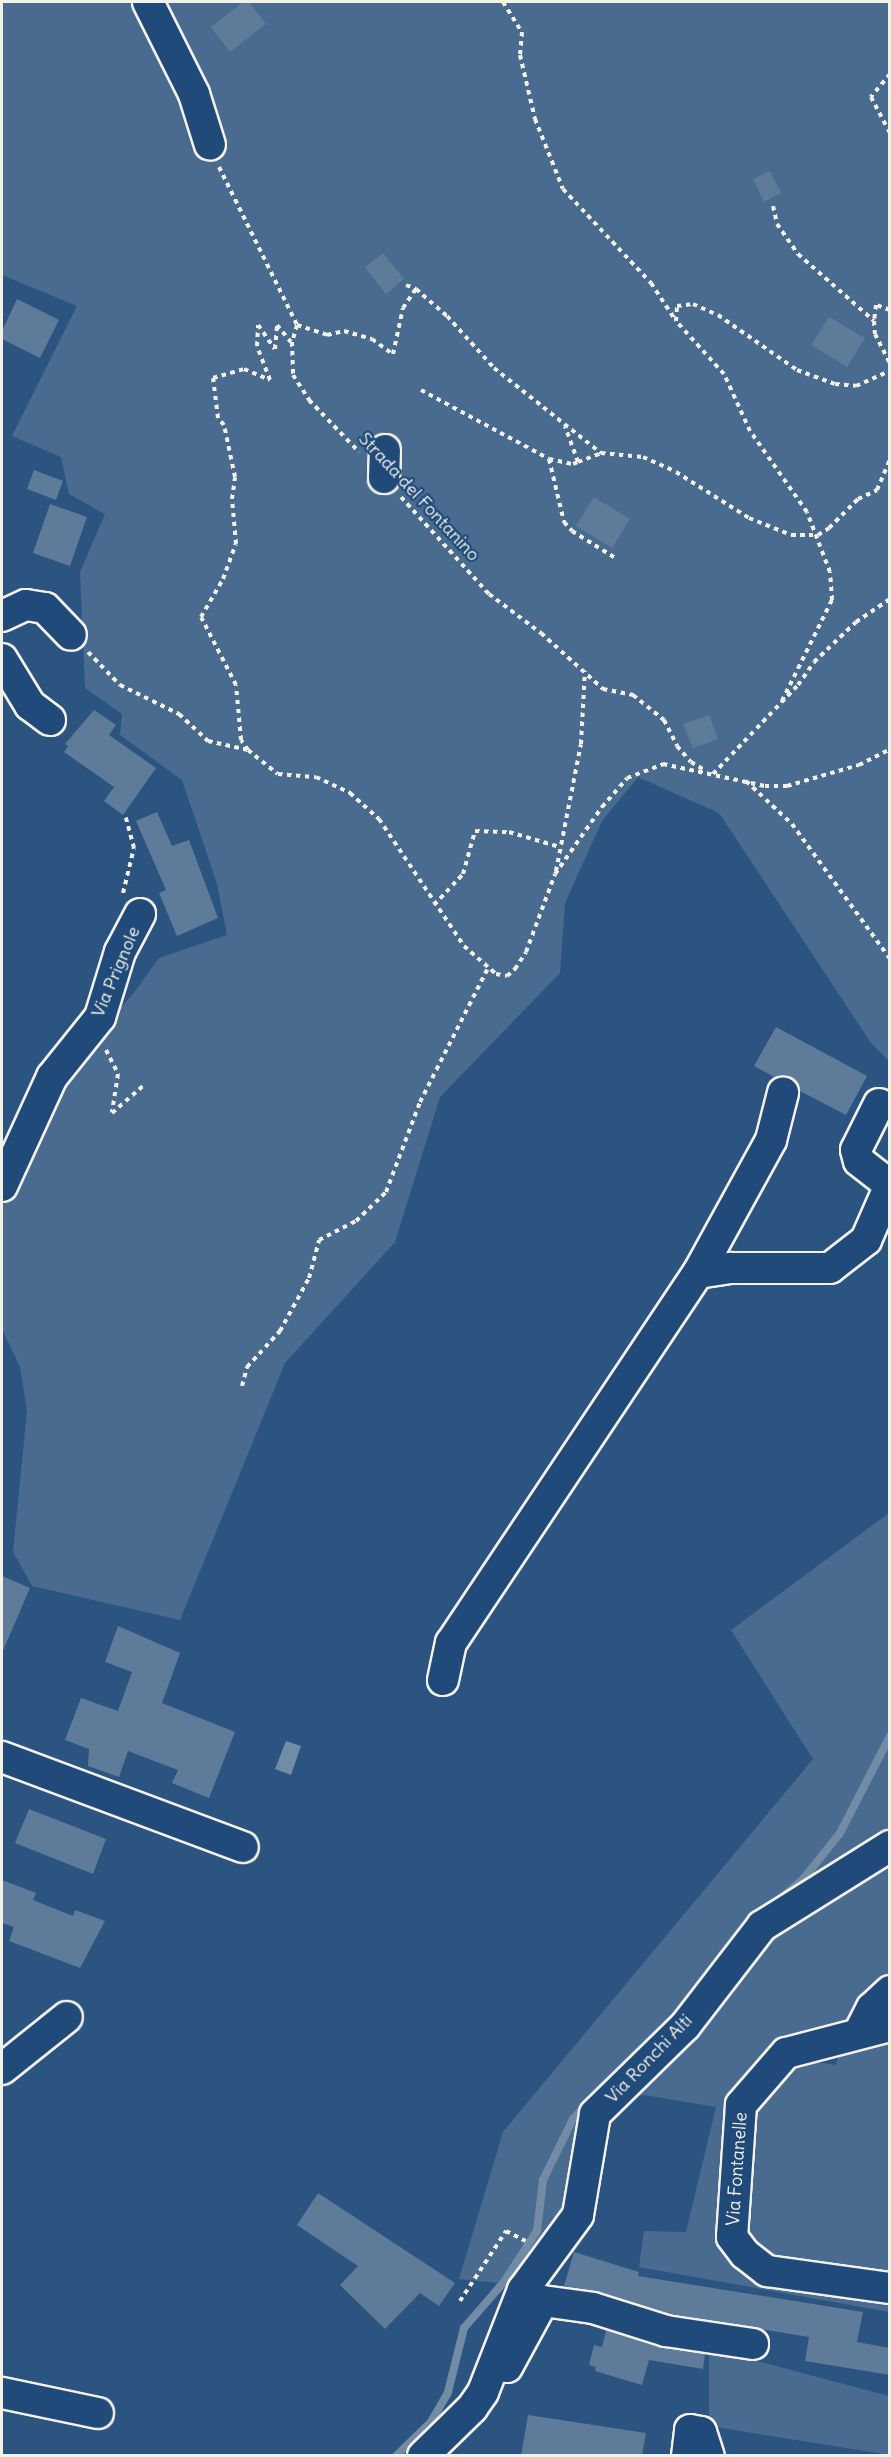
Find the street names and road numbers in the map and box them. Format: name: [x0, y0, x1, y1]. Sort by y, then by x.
street label: Strada del Fontanino: [354, 428, 484, 566]
street label: Via Prignole: [87, 923, 145, 1021]
street label: Via Ronchi Alti: [601, 2010, 697, 2108]
street label: Via Fontanelle: [722, 2111, 752, 2227]

